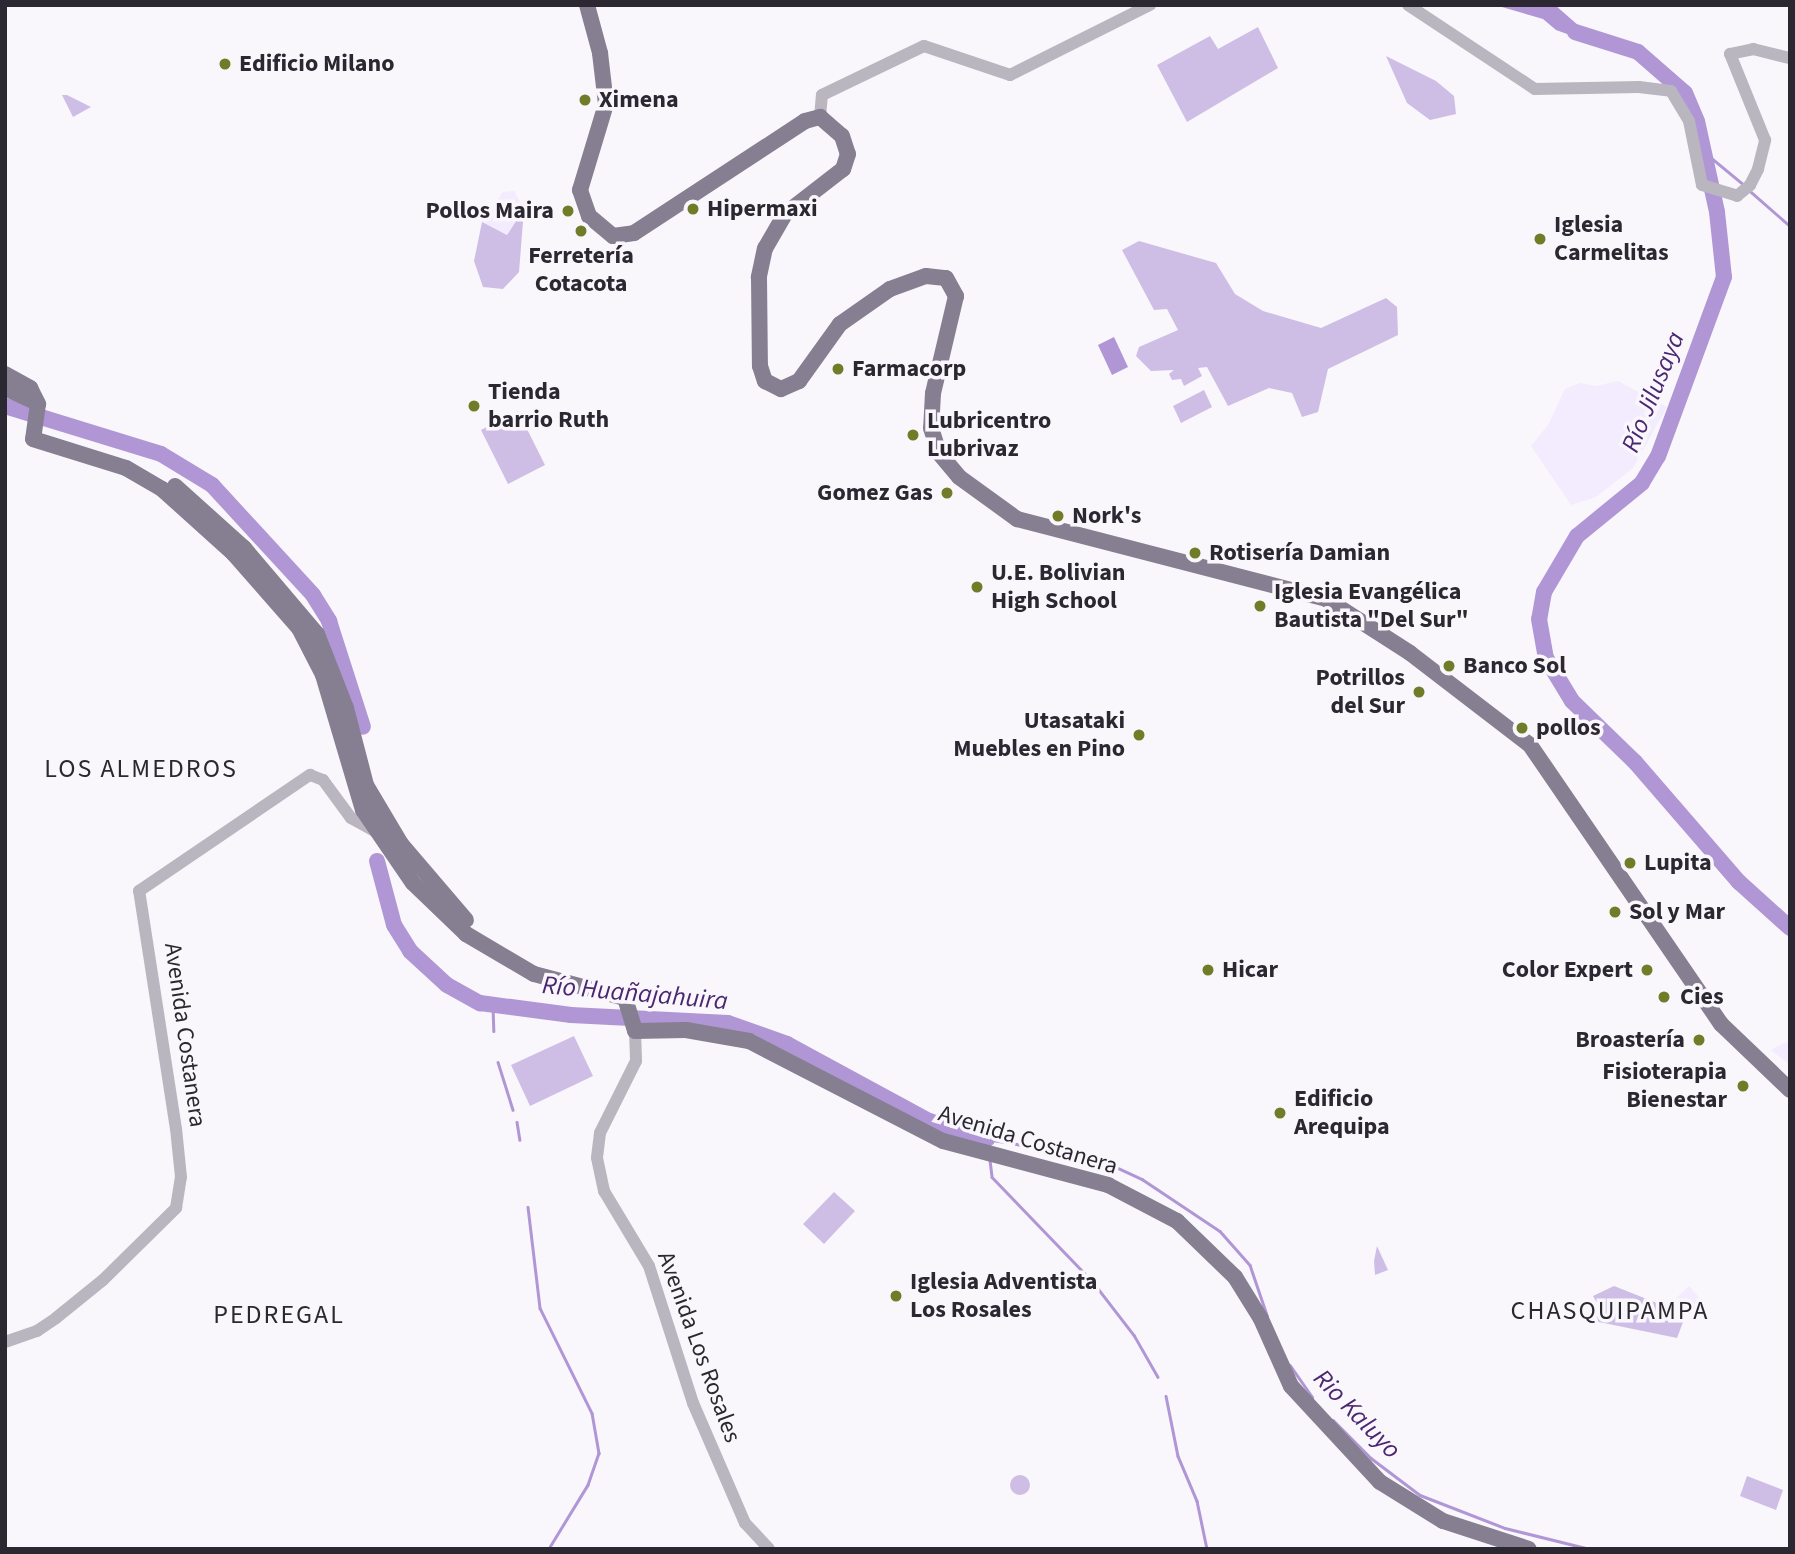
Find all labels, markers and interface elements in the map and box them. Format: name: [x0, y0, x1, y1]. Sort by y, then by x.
place label: Edificio Milano: [239, 50, 395, 78]
marker: Edificio Milano: [217, 56, 233, 72]
place label: Ximena: [599, 86, 679, 114]
marker: Ximena: [577, 92, 593, 108]
place label: Hipermaxi: [707, 195, 818, 223]
place label: Pollos Maira: [425, 197, 554, 225]
marker: Hipermaxi: [685, 201, 701, 217]
marker: Pollos Maira: [560, 203, 576, 219]
place label: Iglesia Carmelitas: [1554, 211, 1669, 267]
marker: Ferretería Cotacota: [573, 223, 589, 239]
marker: Iglesia Carmelitas: [1532, 231, 1548, 247]
place label: Ferretería Cotacota: [528, 242, 634, 298]
water label: Río Jilusaya: [1615, 327, 1691, 457]
place label: Farmacorp: [852, 355, 966, 383]
marker: Farmacorp: [830, 361, 846, 377]
place label: Tienda barrio Ruth: [488, 378, 609, 434]
marker: Tienda barrio Ruth: [466, 398, 482, 414]
place label: Lubricentro Lubrivaz: [927, 407, 1051, 463]
marker: Lubricentro Lubrivaz: [905, 427, 921, 443]
place label: Gomez Gas: [817, 479, 933, 507]
marker: Gomez Gas: [939, 485, 955, 501]
place label: Nork's: [1072, 502, 1141, 530]
marker: Nork's: [1050, 508, 1066, 524]
place label: Rotisería Damian: [1209, 539, 1390, 567]
marker: Rotisería Damian: [1187, 545, 1203, 561]
place label: U.E. Bolivian High School: [991, 559, 1126, 615]
place label: Iglesia Evangélica Bautista "Del Sur": [1274, 578, 1469, 634]
marker: U.E. Bolivian High School: [969, 579, 985, 595]
marker: Iglesia Evangélica Bautista "Del Sur": [1252, 598, 1268, 614]
place label: Banco Sol: [1463, 652, 1566, 680]
marker: Banco Sol: [1441, 658, 1457, 674]
place label: Potrillos del Sur: [1316, 664, 1405, 720]
marker: Potrillos del Sur: [1411, 684, 1427, 700]
place label: Utasataki Muebles en Pino: [953, 707, 1125, 763]
place label: pollos: [1536, 714, 1601, 742]
marker: pollos: [1514, 720, 1530, 736]
marker: Utasataki Muebles en Pino: [1131, 727, 1147, 743]
district label: LOS ALMEDROS: [46, 753, 236, 785]
place label: Lupita: [1644, 849, 1712, 877]
marker: Lupita: [1622, 855, 1638, 871]
place label: Sol y Mar: [1629, 898, 1725, 926]
marker: Sol y Mar: [1607, 904, 1623, 920]
street label: Avenida Costanera: [158, 941, 212, 1129]
place label: Hicar: [1222, 956, 1278, 984]
place label: Color Expert: [1502, 956, 1633, 984]
marker: Hicar: [1200, 962, 1216, 978]
marker: Color Expert: [1639, 962, 1655, 978]
water label: Río Huañajahuira: [541, 969, 729, 1017]
place label: Cies: [1680, 983, 1724, 1011]
marker: Cies: [1654, 987, 1674, 1007]
place label: Broastería: [1575, 1026, 1685, 1054]
marker: Broastería: [1691, 1032, 1707, 1048]
place label: Fisioterapia Bienestar: [1602, 1058, 1727, 1114]
marker: Fisioterapia Bienestar: [1733, 1076, 1753, 1096]
place label: Edificio Arequipa: [1294, 1085, 1390, 1141]
street label: Avenida Costanera: [935, 1099, 1121, 1181]
marker: Edificio Arequipa: [1272, 1105, 1288, 1121]
street label: Avenida Los Rosales: [651, 1248, 747, 1446]
place label: Iglesia Adventista Los Rosales: [910, 1268, 1097, 1324]
marker: Iglesia Adventista Los Rosales: [888, 1288, 904, 1304]
district label: CHASQUIPAMPA: [1512, 1295, 1708, 1327]
district label: PEDREGAL: [214, 1299, 344, 1331]
water label: Rio Kaluyo: [1307, 1363, 1407, 1465]

